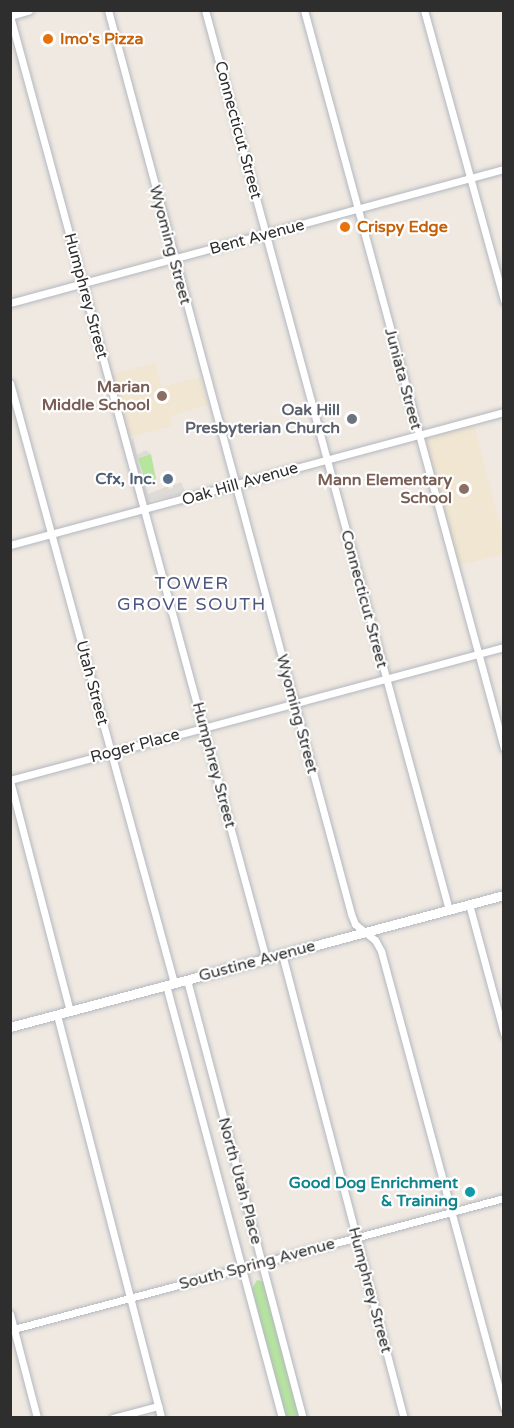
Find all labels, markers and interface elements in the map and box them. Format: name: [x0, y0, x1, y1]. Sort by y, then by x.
place label: Imo's Pizza: [60, 29, 144, 49]
marker: Imo's Pizza: [41, 32, 55, 46]
street label: Connecticut Street: [210, 59, 266, 201]
street label: Wyoming Street: [145, 183, 195, 307]
street label: Bent Avenue: [208, 215, 306, 259]
place label: Crispy Edge: [357, 217, 448, 237]
marker: Crispy Edge: [338, 220, 352, 234]
street label: Humphrey Street: [60, 231, 112, 361]
street label: Juniata Street: [380, 326, 426, 432]
place label: Marian Middle School: [42, 377, 150, 415]
marker: Marian Middle School: [155, 389, 169, 403]
place label: Oak Hill Presbyterian Church: [185, 400, 340, 438]
marker: Oak Hill Presbyterian Church: [345, 412, 359, 426]
street label: Oak Hill Avenue: [180, 458, 300, 510]
place label: Cfx, Inc.: [95, 469, 156, 489]
place label: Mann Elementary School: [318, 470, 452, 508]
marker: Cfx, Inc.: [161, 472, 175, 486]
marker: Mann Elementary School: [457, 482, 471, 496]
street label: Connecticut Street: [336, 528, 392, 670]
district label: TOWER GROVE SOUTH: [117, 573, 267, 616]
street label: Utah Street: [72, 639, 112, 727]
street label: Wyoming Street: [272, 652, 322, 776]
street label: Humphrey Street: [188, 700, 240, 830]
street label: Roger Place: [88, 725, 182, 767]
street label: Gustine Avenue: [197, 936, 317, 986]
street label: North Utah Place: [214, 1115, 266, 1247]
place label: Good Dog Enrichment & Training: [289, 1173, 458, 1211]
marker: Good Dog Enrichment & Training: [463, 1185, 477, 1199]
street label: Humphrey Street: [344, 1225, 396, 1355]
street label: South Spring Avenue: [177, 1234, 337, 1294]

